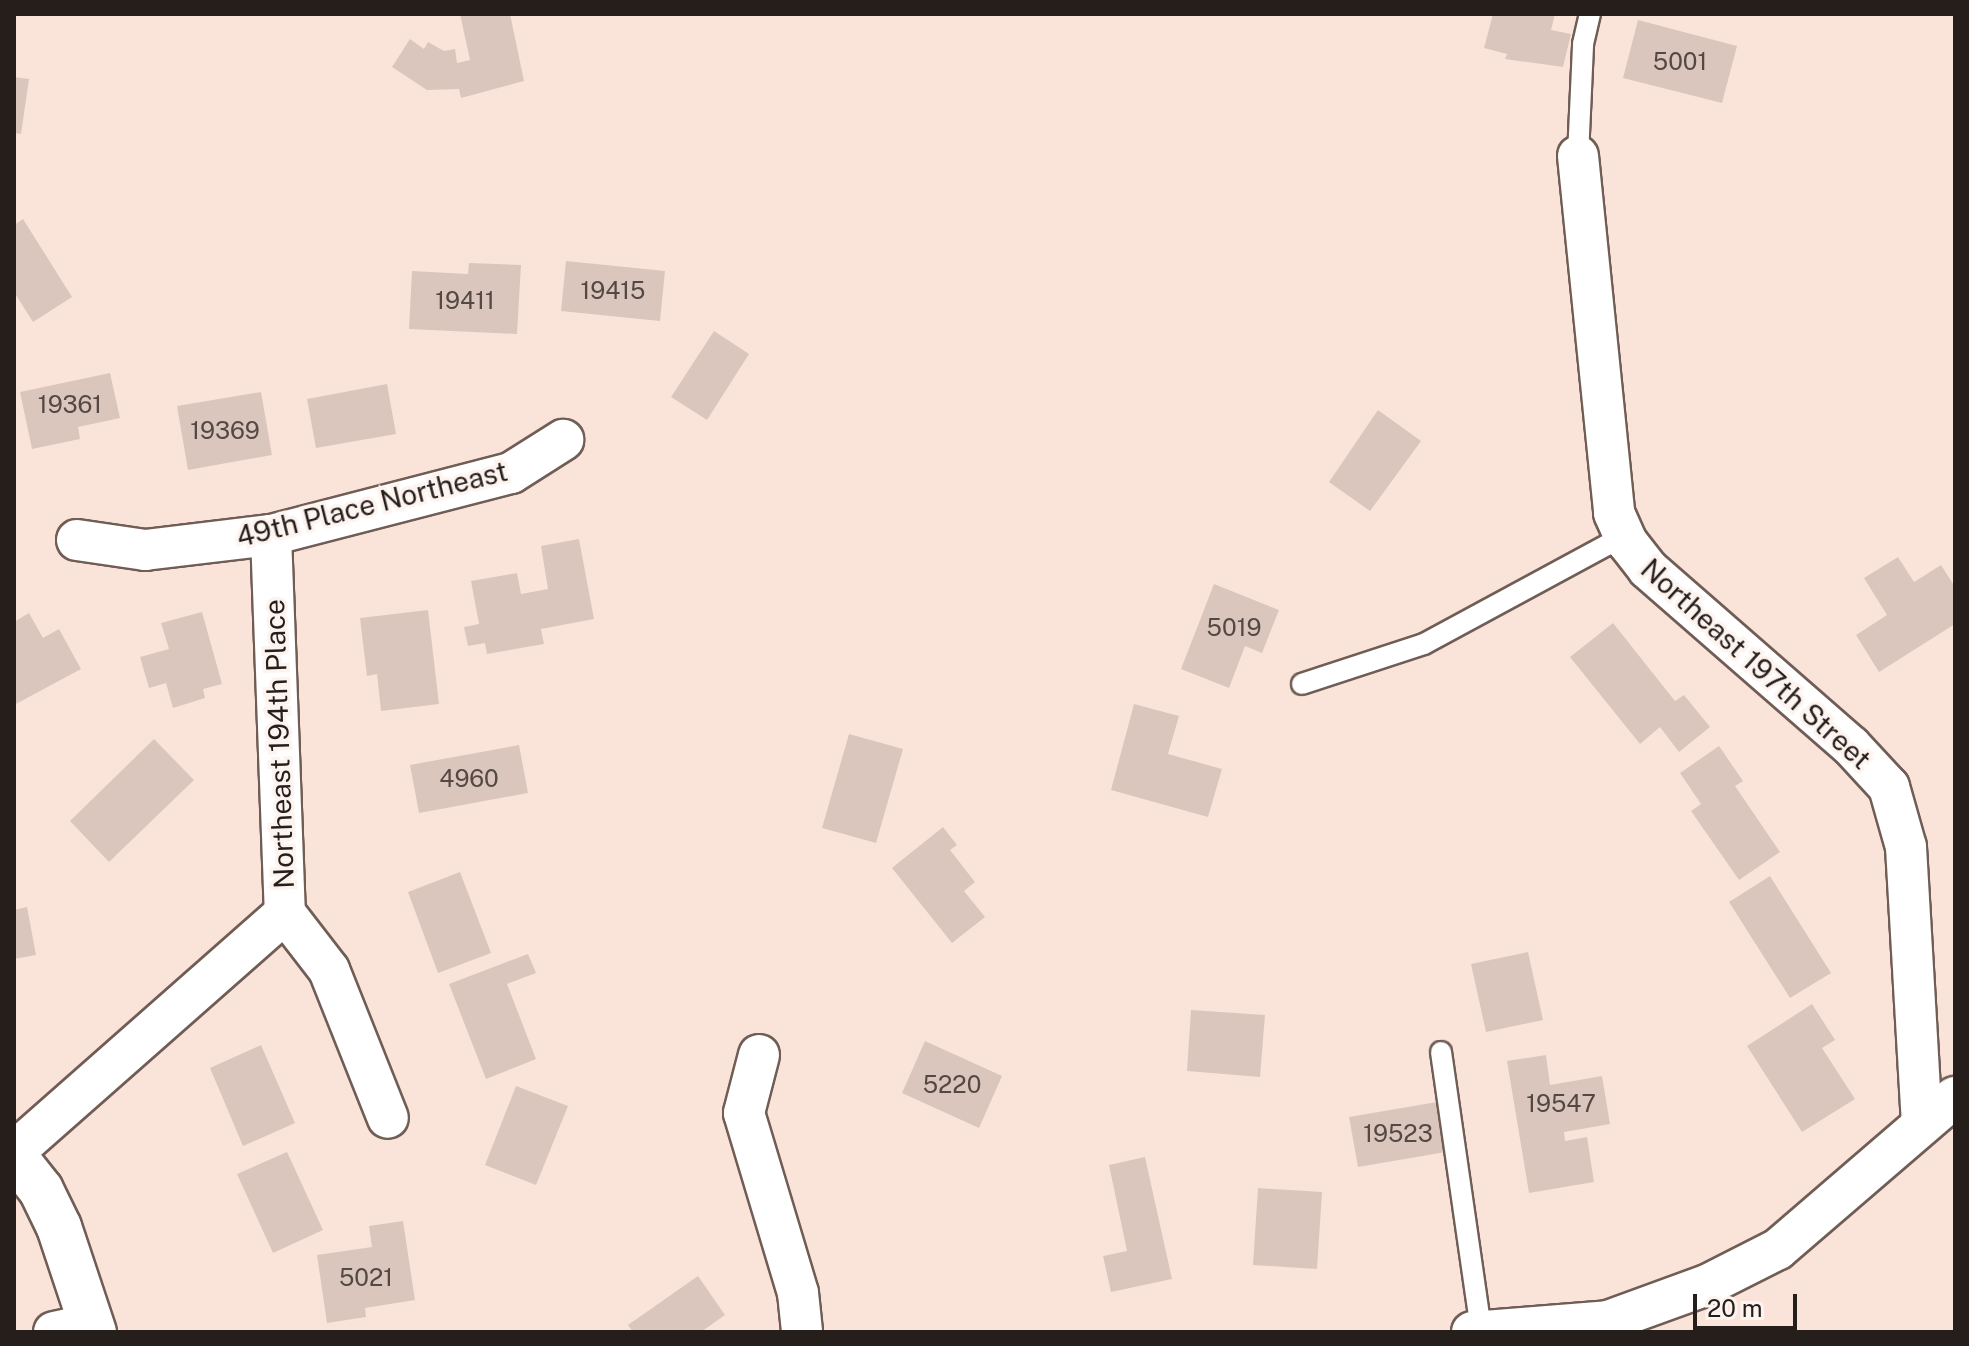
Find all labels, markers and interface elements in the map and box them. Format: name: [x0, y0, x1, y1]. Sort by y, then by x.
house number: 5001: [1653, 48, 1707, 76]
house number: 19415: [581, 277, 645, 305]
house number: 19411: [435, 287, 495, 315]
house number: 19361: [38, 391, 102, 419]
house number: 19369: [190, 417, 260, 445]
street label: 49th Place Northeast: [233, 454, 511, 554]
street label: Northeast 197th Street: [1634, 552, 1878, 776]
street label: Northeast 194th Place: [257, 599, 301, 889]
house number: 5019: [1207, 614, 1261, 642]
house number: 4960: [439, 765, 499, 793]
house number: 5220: [923, 1071, 981, 1099]
house number: 19547: [1526, 1090, 1596, 1118]
house number: 19523: [1363, 1120, 1433, 1148]
house number: 5021: [339, 1264, 393, 1292]
scale bar: [1697, 1278, 1801, 1328]
text: 20 m: [1707, 1294, 1763, 1322]

